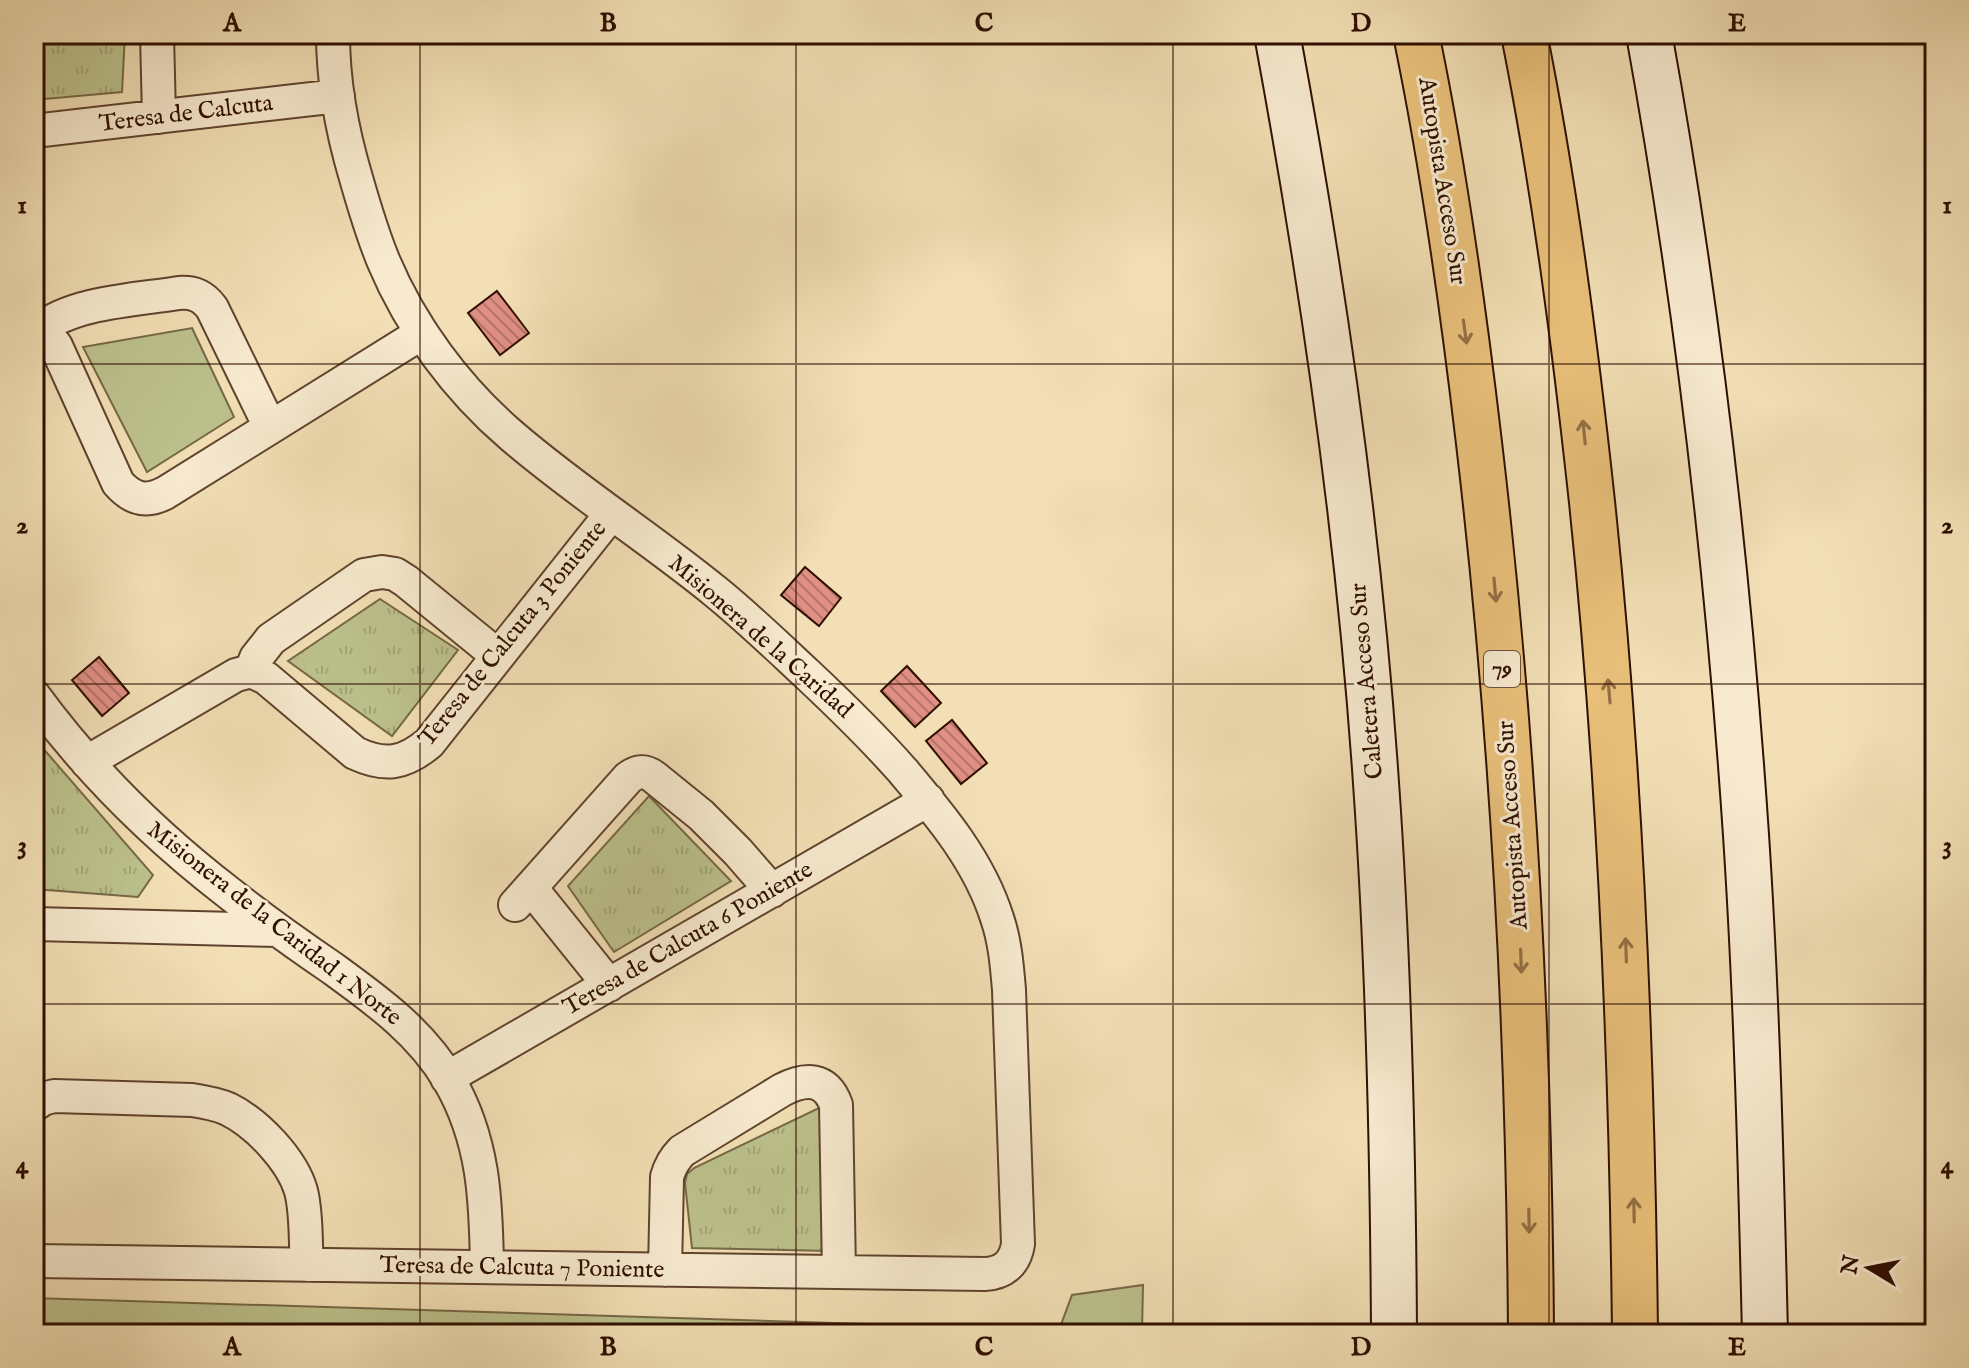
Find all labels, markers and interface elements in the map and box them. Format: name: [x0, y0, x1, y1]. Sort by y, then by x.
text: A: [222, 7, 242, 40]
text: B: [599, 7, 617, 40]
text: C: [975, 7, 994, 40]
text: D: [1351, 7, 1372, 40]
text: E: [1728, 7, 1746, 40]
street label: Autopista Acceso Sur: [1410, 74, 1474, 287]
street label: Teresa de Calcuta: [97, 88, 275, 140]
text: 1: [17, 189, 27, 222]
text: 1: [1942, 189, 1952, 222]
one-way arrow: [1458, 319, 1473, 344]
one-way arrow: [1577, 419, 1592, 446]
text: 2: [16, 509, 28, 542]
text: 2: [1941, 509, 1953, 542]
street label: Teresa de Calcuta 3 Poniente: [412, 514, 614, 754]
street label: Misionera de la Caridad: [661, 548, 859, 726]
one-way arrow: [1488, 576, 1503, 603]
street label: Caletera Acceso Sur: [1343, 581, 1391, 780]
road number: 79: [1484, 651, 1520, 687]
one-way arrow: [1602, 678, 1617, 705]
street label: Autopista Acceso Sur: [1490, 719, 1536, 932]
street label: Misionera de la Caridad 1 Norte: [140, 815, 408, 1033]
text: 3: [17, 829, 27, 862]
text: 3: [1942, 829, 1952, 862]
street label: Teresa de Calcuta 6 Poniente: [557, 855, 819, 1023]
one-way arrow: [1618, 937, 1633, 964]
one-way arrow: [1514, 947, 1529, 974]
text: 4: [16, 1149, 30, 1182]
text: 4: [1941, 1149, 1955, 1182]
one-way arrow: [1626, 1197, 1641, 1224]
one-way arrow: [1521, 1207, 1537, 1234]
north arrow: [1829, 1228, 1909, 1308]
street label: Teresa de Calcuta 7 Poniente: [379, 1250, 665, 1286]
text: N: [1836, 1253, 1867, 1278]
text: A: [222, 1331, 242, 1364]
text: B: [599, 1331, 617, 1364]
text: C: [975, 1331, 994, 1364]
text: D: [1351, 1331, 1372, 1364]
text: E: [1728, 1331, 1746, 1364]

